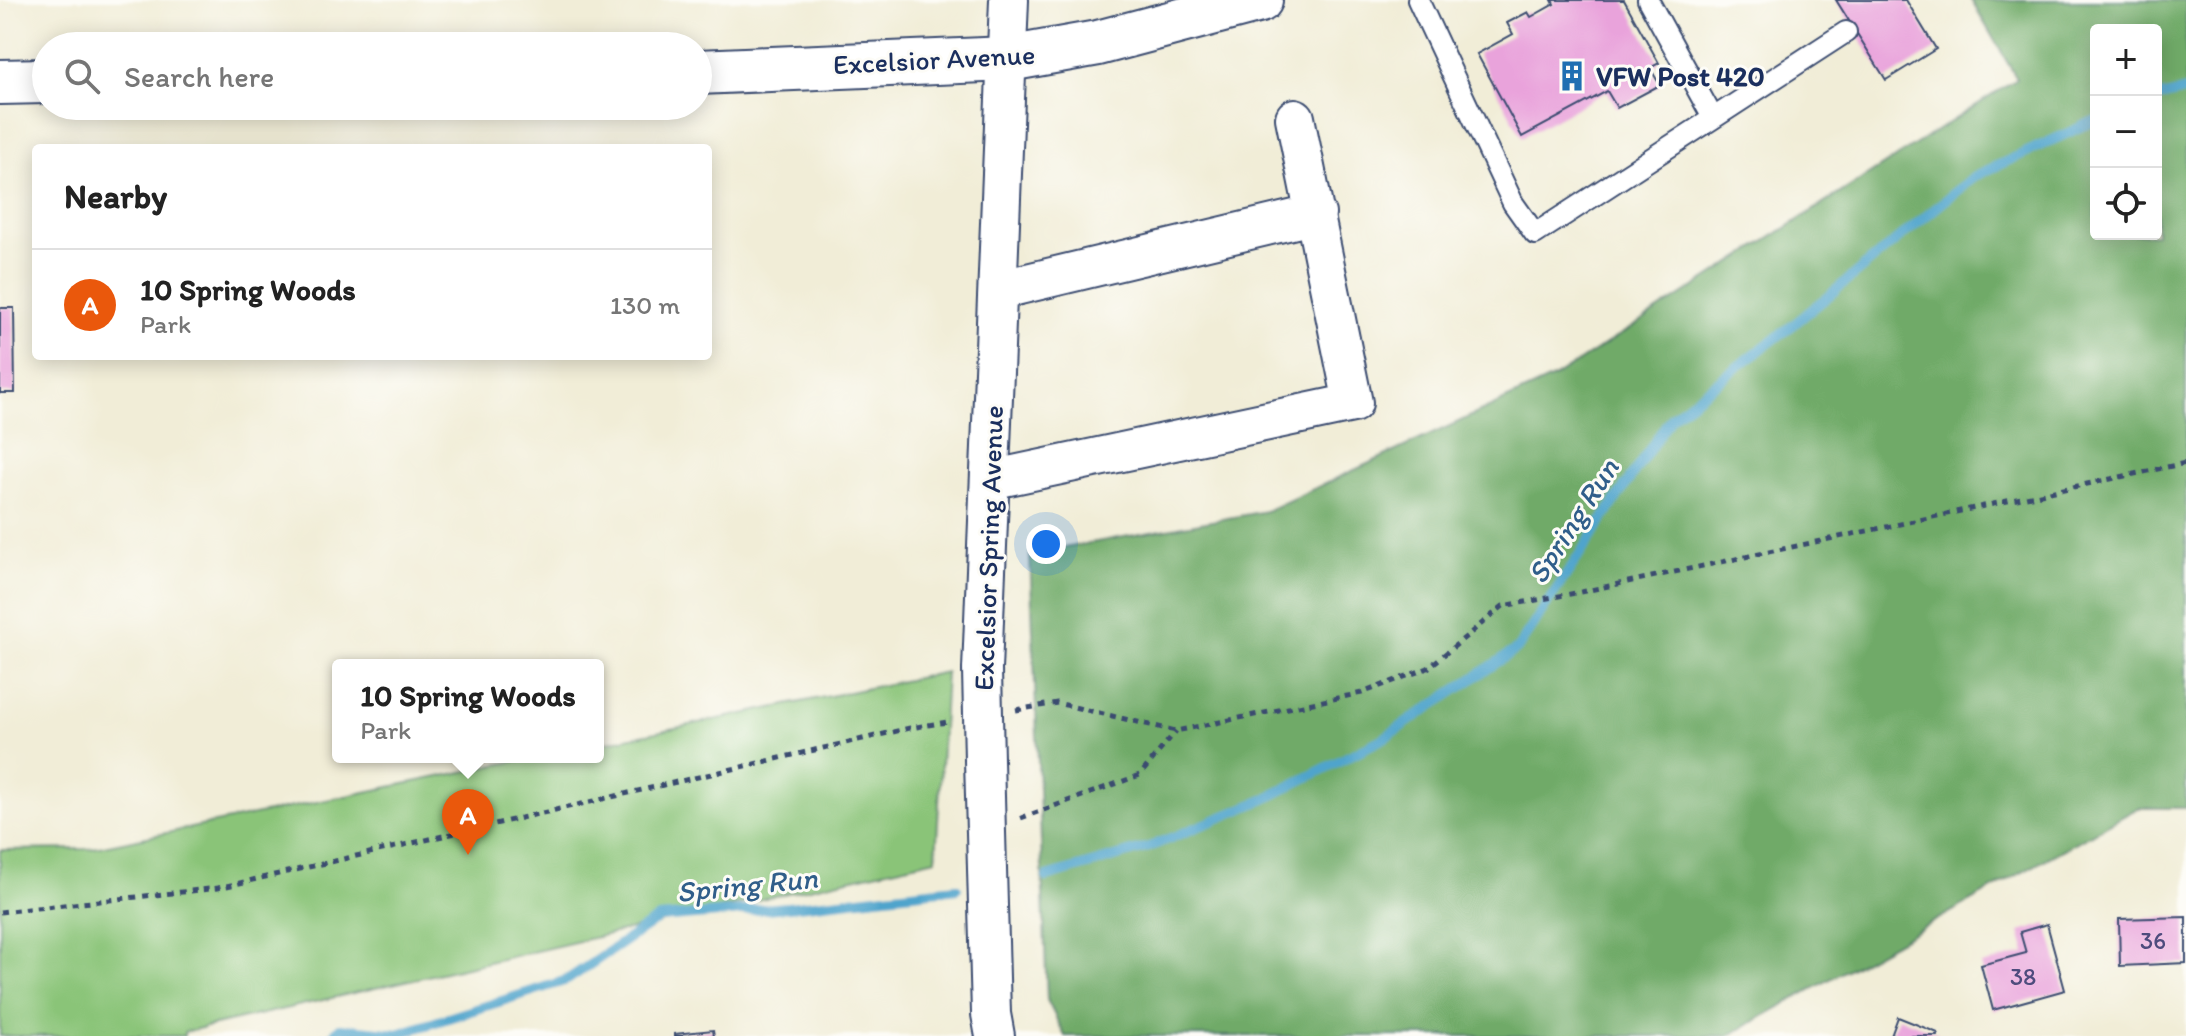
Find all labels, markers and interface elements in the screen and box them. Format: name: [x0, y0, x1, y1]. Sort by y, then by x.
map controls: [2090, 24, 2162, 240]
button: +: [2090, 24, 2162, 96]
search box: [32, 32, 712, 120]
street label: Excelsior Avenue: [832, 37, 1036, 81]
icon: search: [60, 54, 104, 98]
text: Search here: [124, 58, 274, 95]
building icon: VFW Post 420: [1555, 59, 1589, 93]
place label: VFW Post 420: [1596, 59, 1765, 93]
button: −: [2090, 96, 2162, 168]
button: locate: [2090, 168, 2162, 240]
text: Nearby: [64, 176, 167, 217]
text: 10 Spring Woods: [140, 271, 356, 308]
text: A: [82, 289, 98, 321]
text: 130 m: [610, 289, 680, 321]
text: Park: [140, 308, 191, 340]
street label: Excelsior Spring Avenue: [966, 405, 1010, 691]
water label: Spring Run: [1519, 451, 1627, 590]
your location: [1026, 524, 1066, 564]
popup: [332, 659, 604, 763]
text: 10 Spring Woods: [360, 677, 576, 714]
text: Park: [360, 714, 411, 746]
pin: A: [442, 789, 494, 855]
water label: Spring Run: [675, 859, 819, 910]
house number: 36: [2140, 926, 2166, 955]
house number: 38: [2010, 962, 2036, 991]

